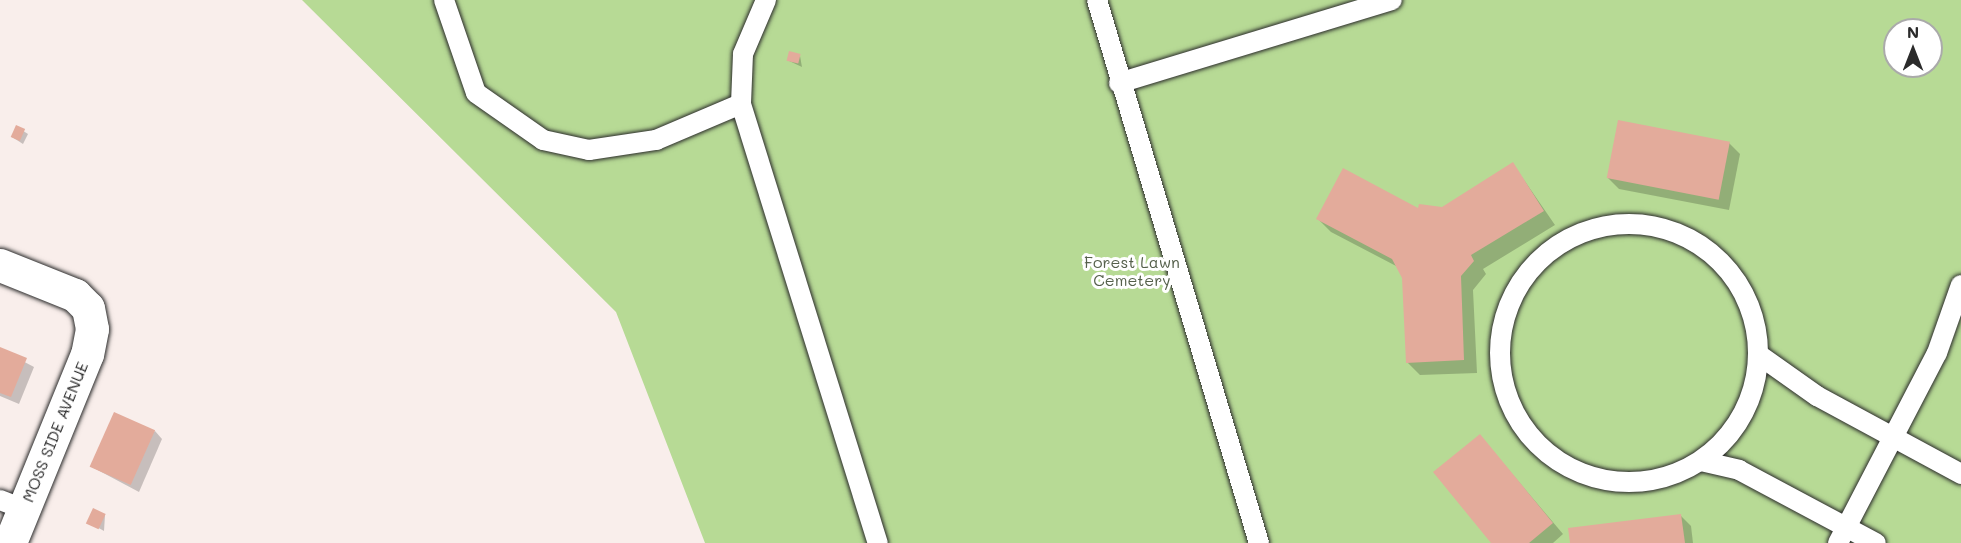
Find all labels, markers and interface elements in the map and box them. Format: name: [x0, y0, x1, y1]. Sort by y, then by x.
north arrow: [1883, 18, 1943, 78]
text: N: [1907, 21, 1919, 42]
park label: Forest Lawn Cemetery: [1084, 252, 1180, 290]
street label: MOSS SIDE AVENUE: [18, 359, 92, 505]

